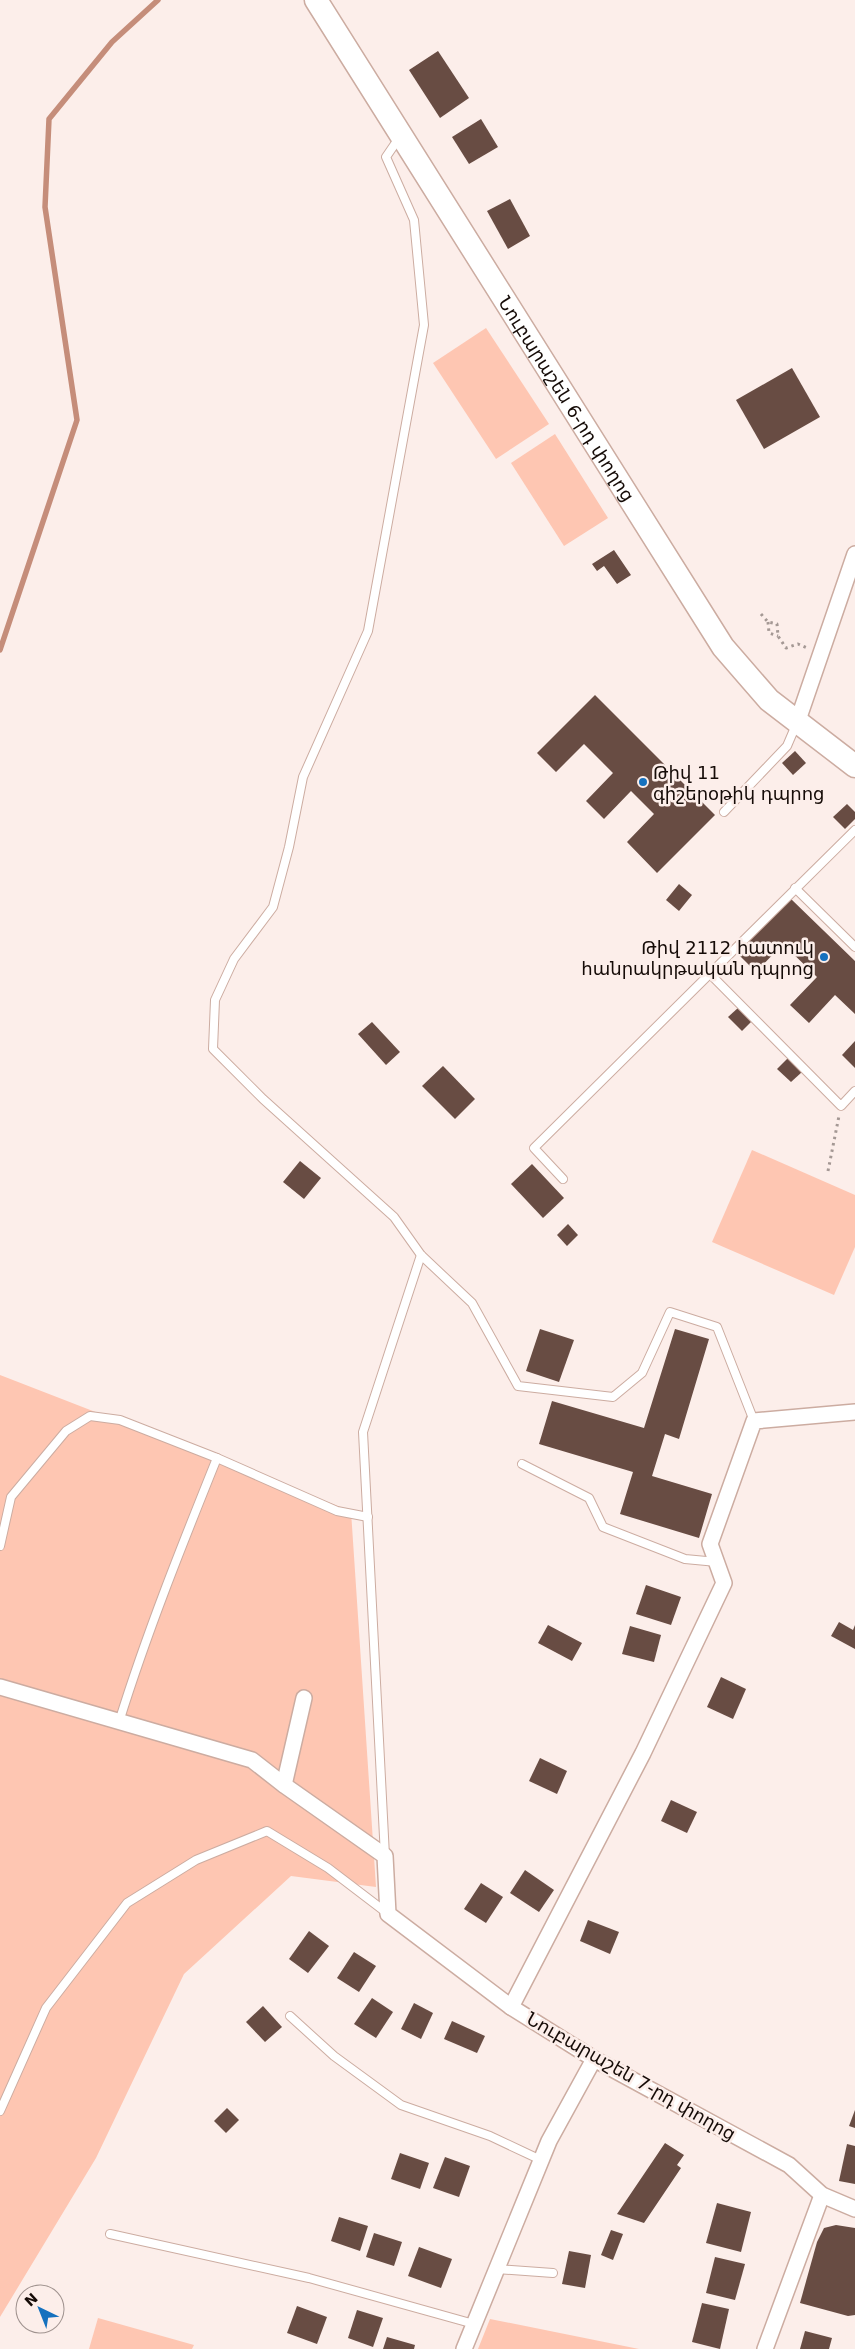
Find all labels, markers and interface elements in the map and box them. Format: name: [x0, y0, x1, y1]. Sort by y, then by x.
street label: Նուբարաշեն 6-րդ փողոց: [495, 292, 639, 505]
place label: Թիվ 11 գիշերօթիկ դպրոց: [653, 762, 825, 804]
marker: Թիվ 11 գիշերօթիկ դպրոց: [637, 776, 649, 788]
place label: Թիվ 2112 հատուկ հանրակրթական դպրոց: [581, 937, 814, 979]
marker: Թիվ 2112 հատուկ հանրակրթական դպրոց: [818, 951, 830, 963]
street label: Նուբարաշեն 7-րդ փողոց: [523, 2007, 739, 2145]
north arrow: [15, 2284, 65, 2334]
text: N: [21, 2290, 41, 2309]

